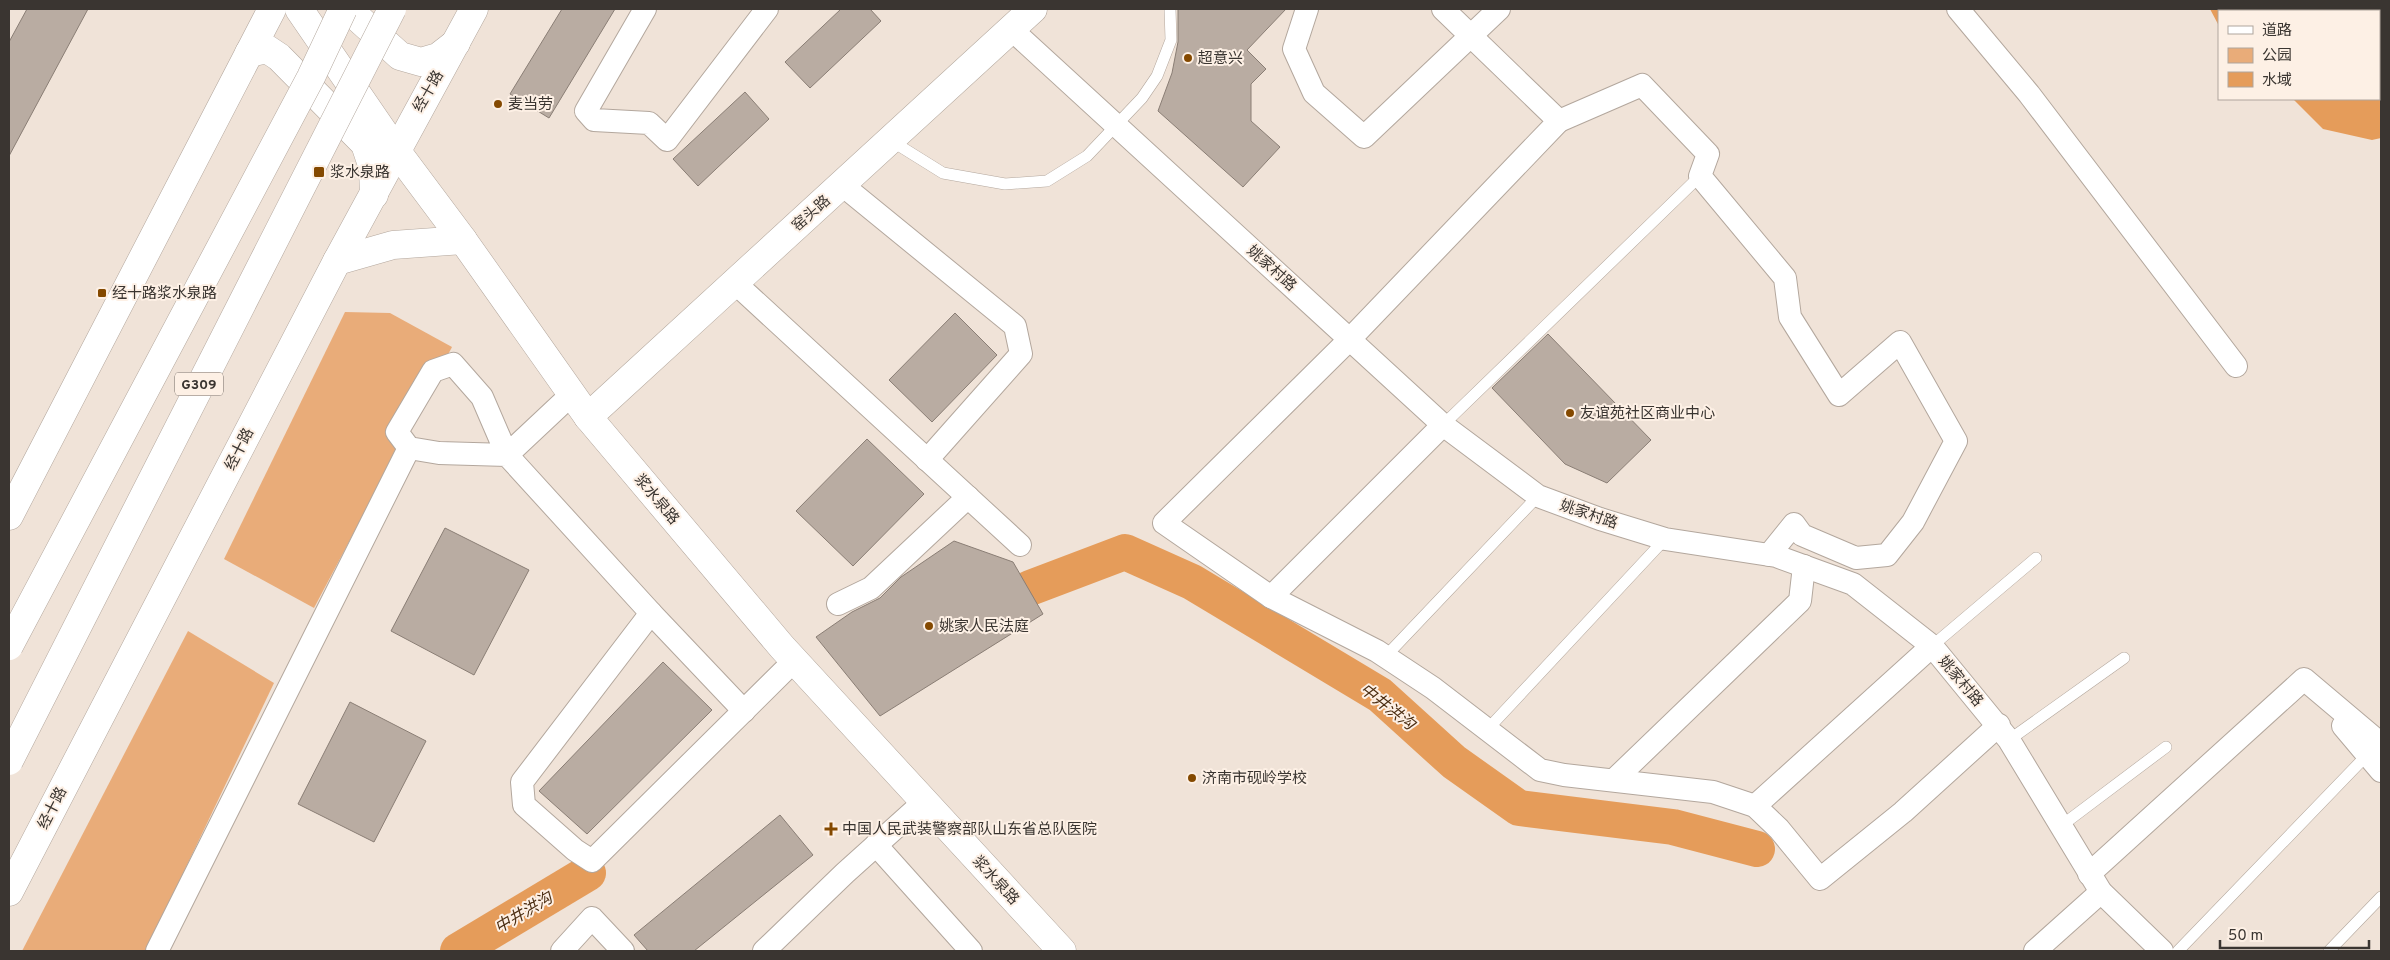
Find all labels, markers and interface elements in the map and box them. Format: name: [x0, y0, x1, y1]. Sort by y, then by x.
legend: [2218, 10, 2380, 100]
text: 道路: [2262, 22, 2292, 41]
text: 公园: [2262, 47, 2292, 66]
place label: 超意兴: [1198, 50, 1243, 69]
marker: 超意兴: [1182, 52, 1194, 64]
street label: 经十路: [410, 68, 449, 116]
text: 水域: [2262, 72, 2292, 91]
place label: 麦当劳: [508, 96, 553, 115]
marker: 麦当劳: [492, 98, 504, 110]
place label: 浆水泉路: [330, 164, 390, 183]
marker: 浆水泉路: [312, 165, 326, 179]
street label: 窑头路: [789, 192, 835, 236]
street label: 姚家村路: [1242, 241, 1300, 296]
place label: 经十路浆水泉路: [112, 285, 217, 304]
marker: 经十路浆水泉路: [96, 287, 108, 299]
road number: G309: [175, 372, 223, 396]
place label: 友谊苑社区商业中心: [1580, 405, 1715, 424]
marker: 友谊苑社区商业中心: [1564, 407, 1576, 419]
street label: 经十路: [222, 425, 259, 474]
street label: 浆水泉路: [629, 471, 682, 529]
street label: 姚家村路: [1557, 496, 1620, 534]
place label: 姚家人民法庭: [939, 617, 1029, 637]
marker: 姚家人民法庭: [923, 620, 935, 632]
street label: 姚家村路: [1933, 652, 1987, 711]
water label: 中井洪沟: [1355, 680, 1420, 736]
place label: 济南市砚岭学校: [1202, 769, 1307, 789]
marker: 济南市砚岭学校: [1186, 772, 1198, 784]
street label: 经十路: [35, 784, 72, 833]
place label: 中国人民武装警察部队山东省总队医院: [842, 821, 1097, 840]
marker: 中国人民武装警察部队山东省总队医院: [824, 822, 838, 836]
street label: 浆水泉路: [967, 853, 1022, 909]
water label: 中井洪沟: [491, 888, 558, 939]
scale bar: [2220, 918, 2369, 950]
text: 50 m: [2228, 927, 2263, 946]

